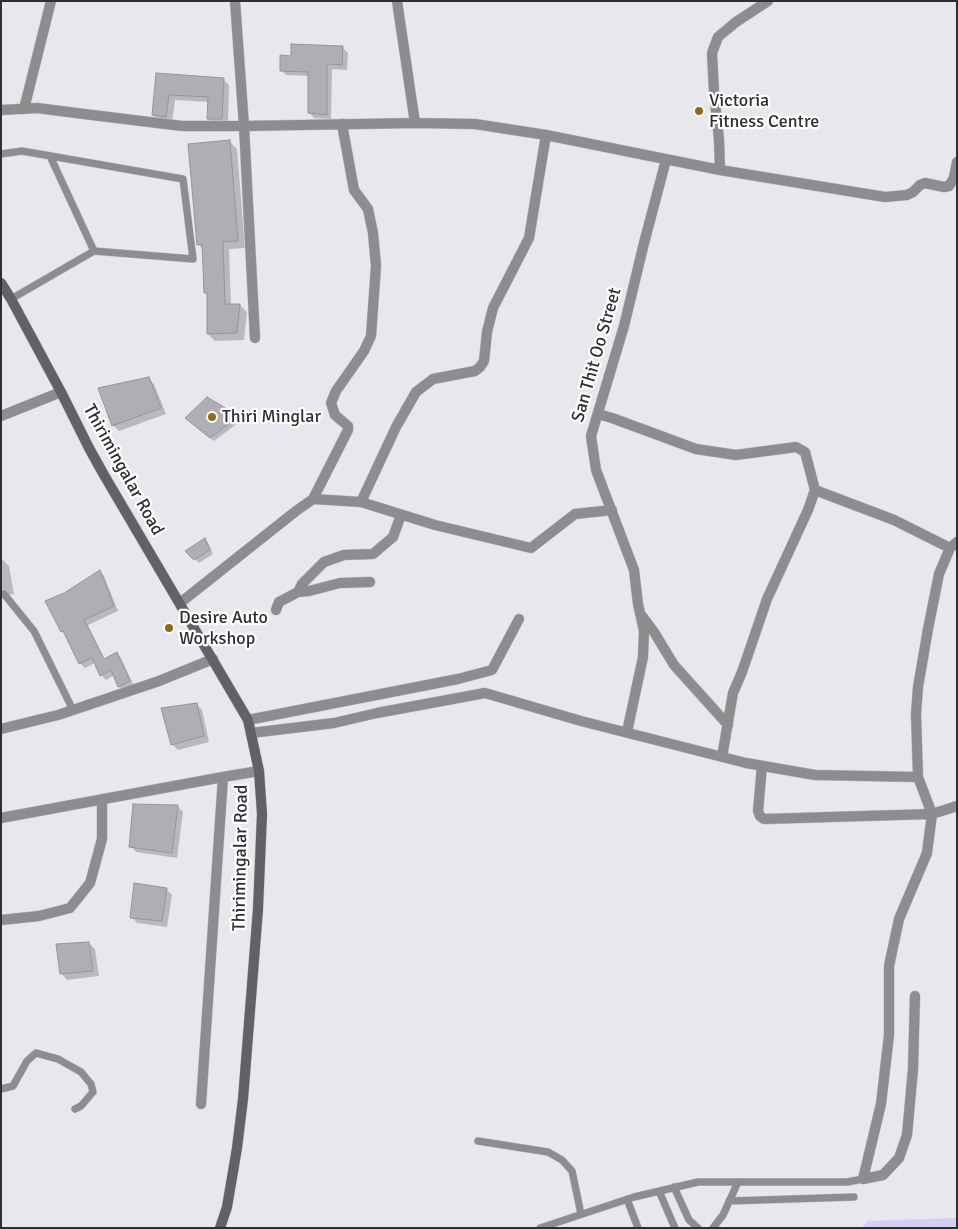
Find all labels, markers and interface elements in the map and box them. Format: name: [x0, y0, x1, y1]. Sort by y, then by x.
place label: Victoria Fitness Centre: [709, 90, 819, 132]
marker: Victoria Fitness Centre: [693, 105, 705, 117]
street label: San Thit Oo Street: [568, 285, 626, 425]
street label: Thirimingalar Road: [78, 401, 168, 539]
place label: Thiri Minglar: [222, 406, 321, 428]
marker: Thiri Minglar: [206, 411, 218, 423]
place label: Desire Auto Workshop: [179, 607, 268, 650]
marker: Desire Auto Workshop: [163, 622, 175, 634]
street label: Thirimingalar Road: [229, 785, 253, 931]

